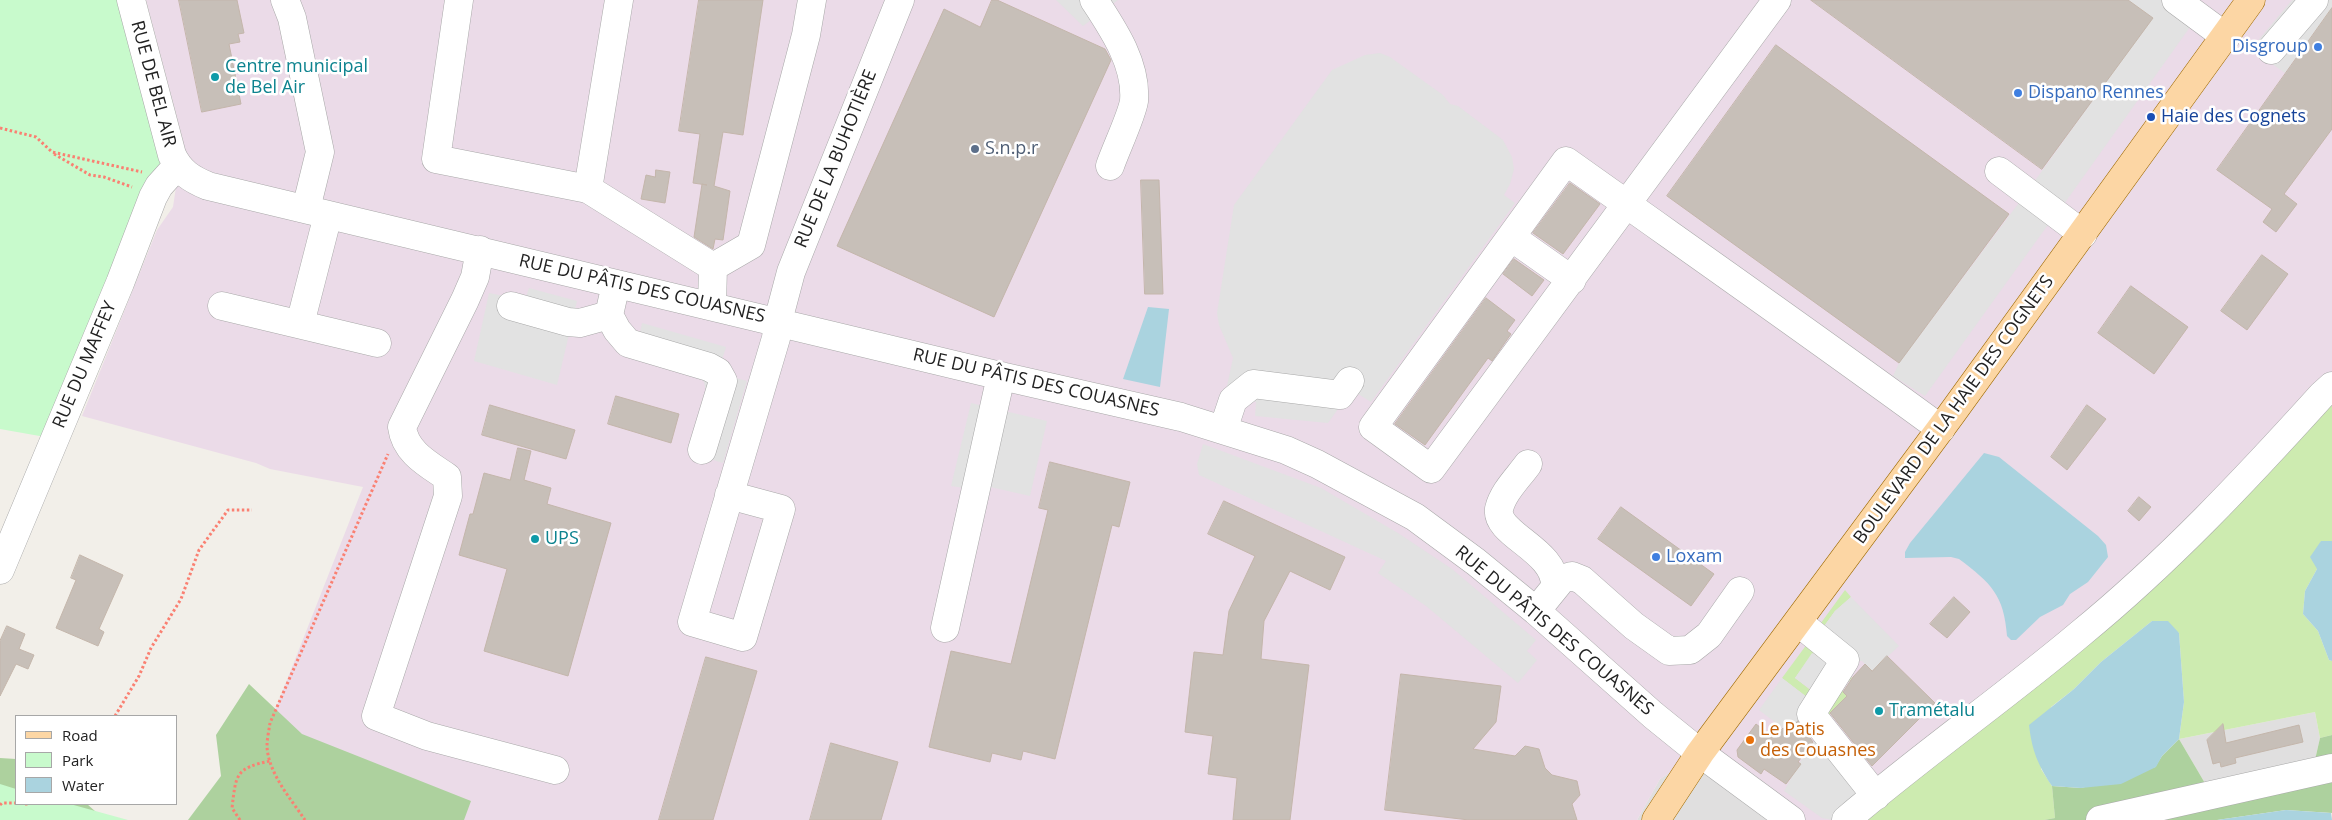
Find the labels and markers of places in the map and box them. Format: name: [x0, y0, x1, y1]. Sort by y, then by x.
place label: Disgroup: [2232, 36, 2308, 58]
marker: Disgroup: [2312, 41, 2324, 53]
place label: Centre municipal de Bel Air: [225, 56, 368, 98]
marker: Centre municipal de Bel Air: [209, 71, 221, 83]
place label: Dispano Rennes: [2028, 82, 2164, 104]
marker: Dispano Rennes: [2012, 87, 2024, 99]
place label: Haie des Cognets: [2161, 106, 2306, 128]
marker: Haie des Cognets: [2145, 111, 2157, 123]
place label: S.n.p.r: [985, 138, 1038, 160]
marker: S.n.p.r: [969, 143, 981, 155]
place label: UPS: [545, 528, 579, 550]
marker: UPS: [529, 533, 541, 545]
place label: Loxam: [1666, 546, 1722, 568]
marker: Loxam: [1650, 551, 1662, 563]
place label: Tramétalu: [1889, 700, 1975, 722]
marker: Tramétalu: [1873, 705, 1885, 717]
place label: Le Patis des Couasnes: [1760, 719, 1876, 762]
marker: Le Patis des Couasnes: [1744, 734, 1756, 746]

